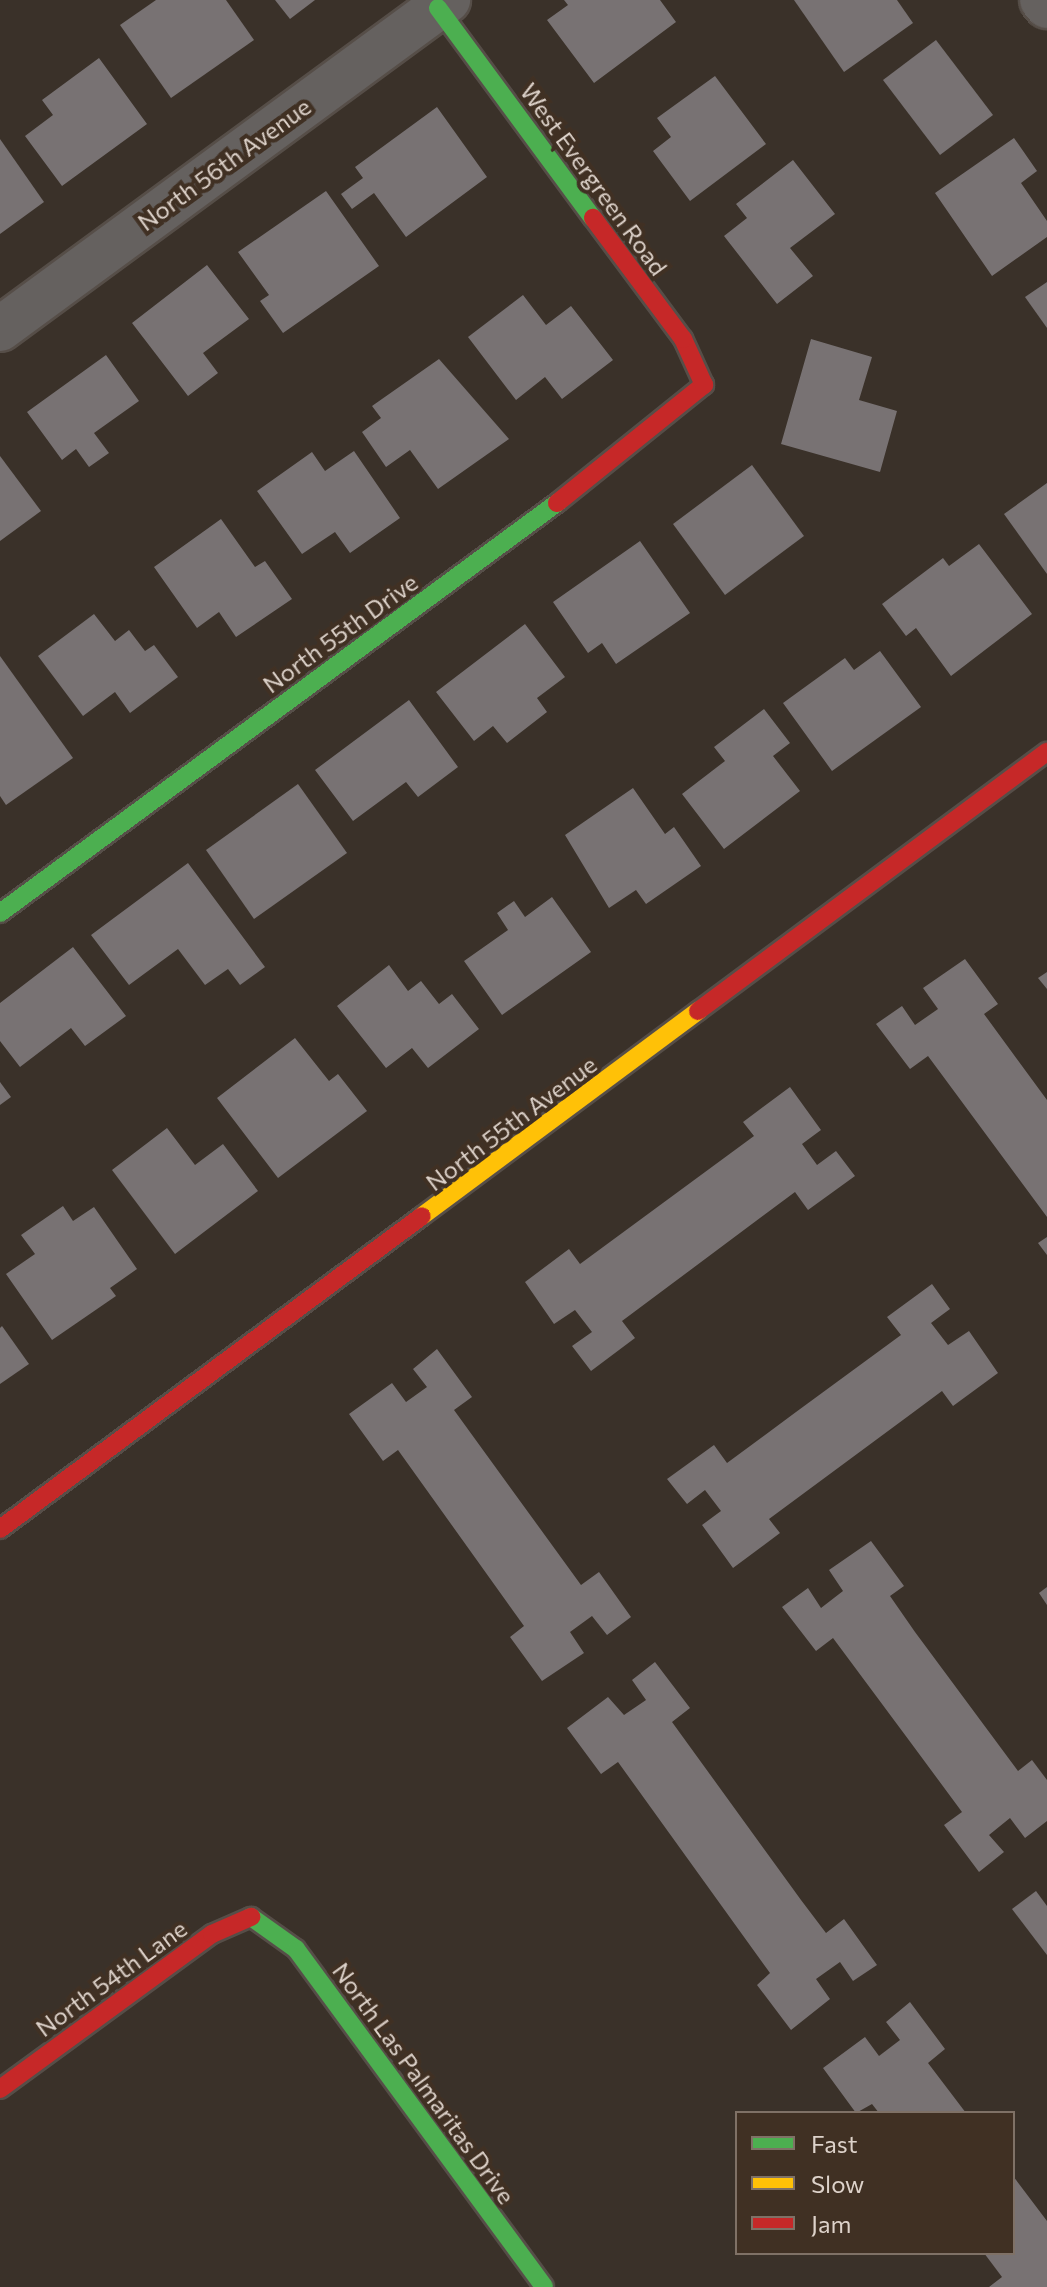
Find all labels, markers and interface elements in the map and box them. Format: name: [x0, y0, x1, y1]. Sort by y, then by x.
street label: West Evergreen Road: [515, 77, 673, 281]
street label: North 56th Avenue: [132, 92, 316, 236]
street label: North 55th Drive: [257, 567, 423, 699]
street label: North 55th Avenue: [420, 1050, 602, 1196]
street label: North 54th Lane: [30, 1914, 192, 2042]
street label: North Las Palmaritas Drive: [327, 1957, 521, 2209]
legend: [735, 2111, 1015, 2255]
text: Fast: [811, 2129, 858, 2158]
text: Slow: [811, 2169, 864, 2198]
text: Jam: [811, 2209, 851, 2238]

